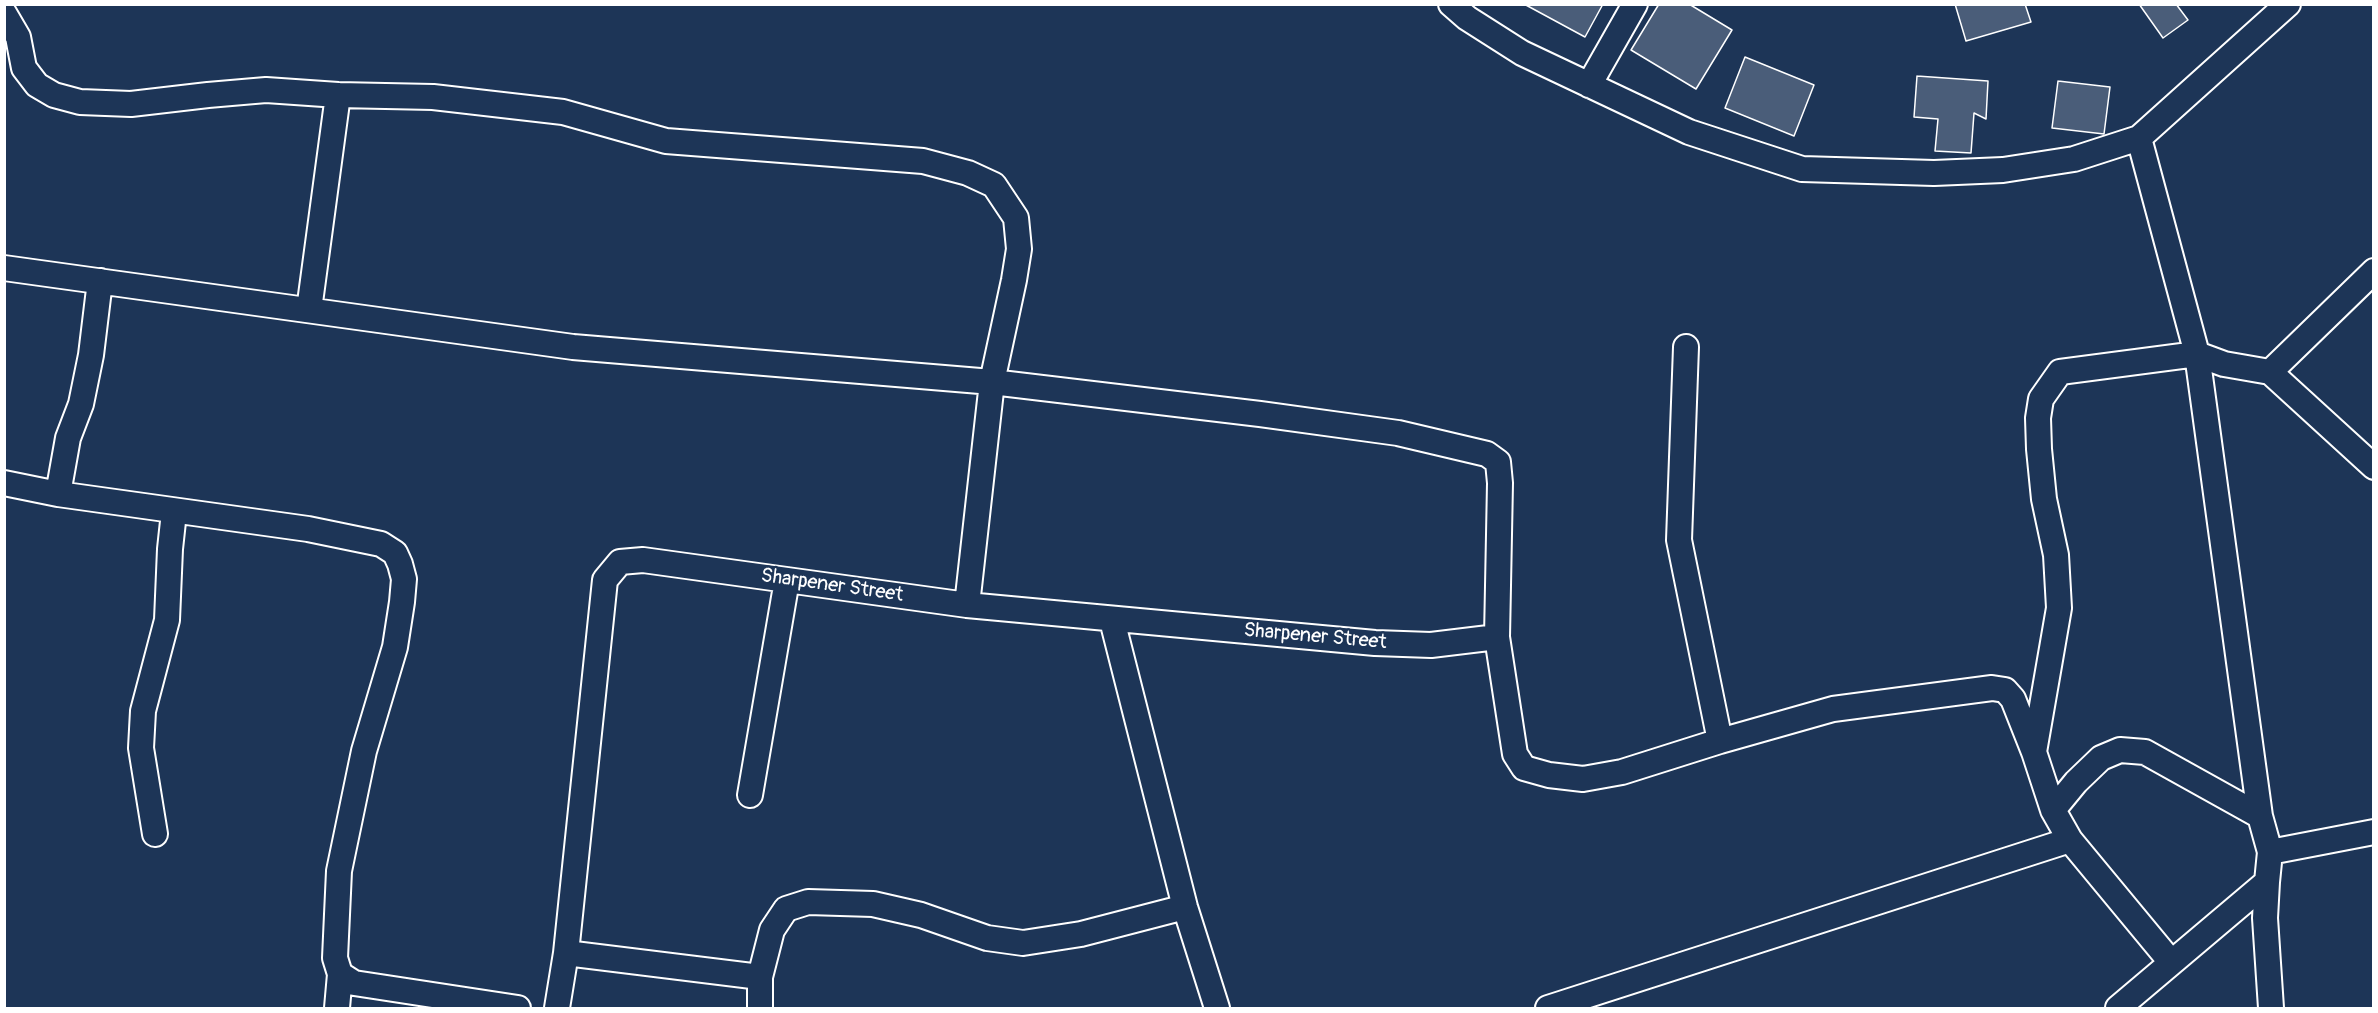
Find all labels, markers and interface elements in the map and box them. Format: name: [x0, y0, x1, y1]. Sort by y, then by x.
street label: Sharpener Street: [759, 564, 905, 608]
street label: Sharpener Street: [1243, 619, 1387, 655]

